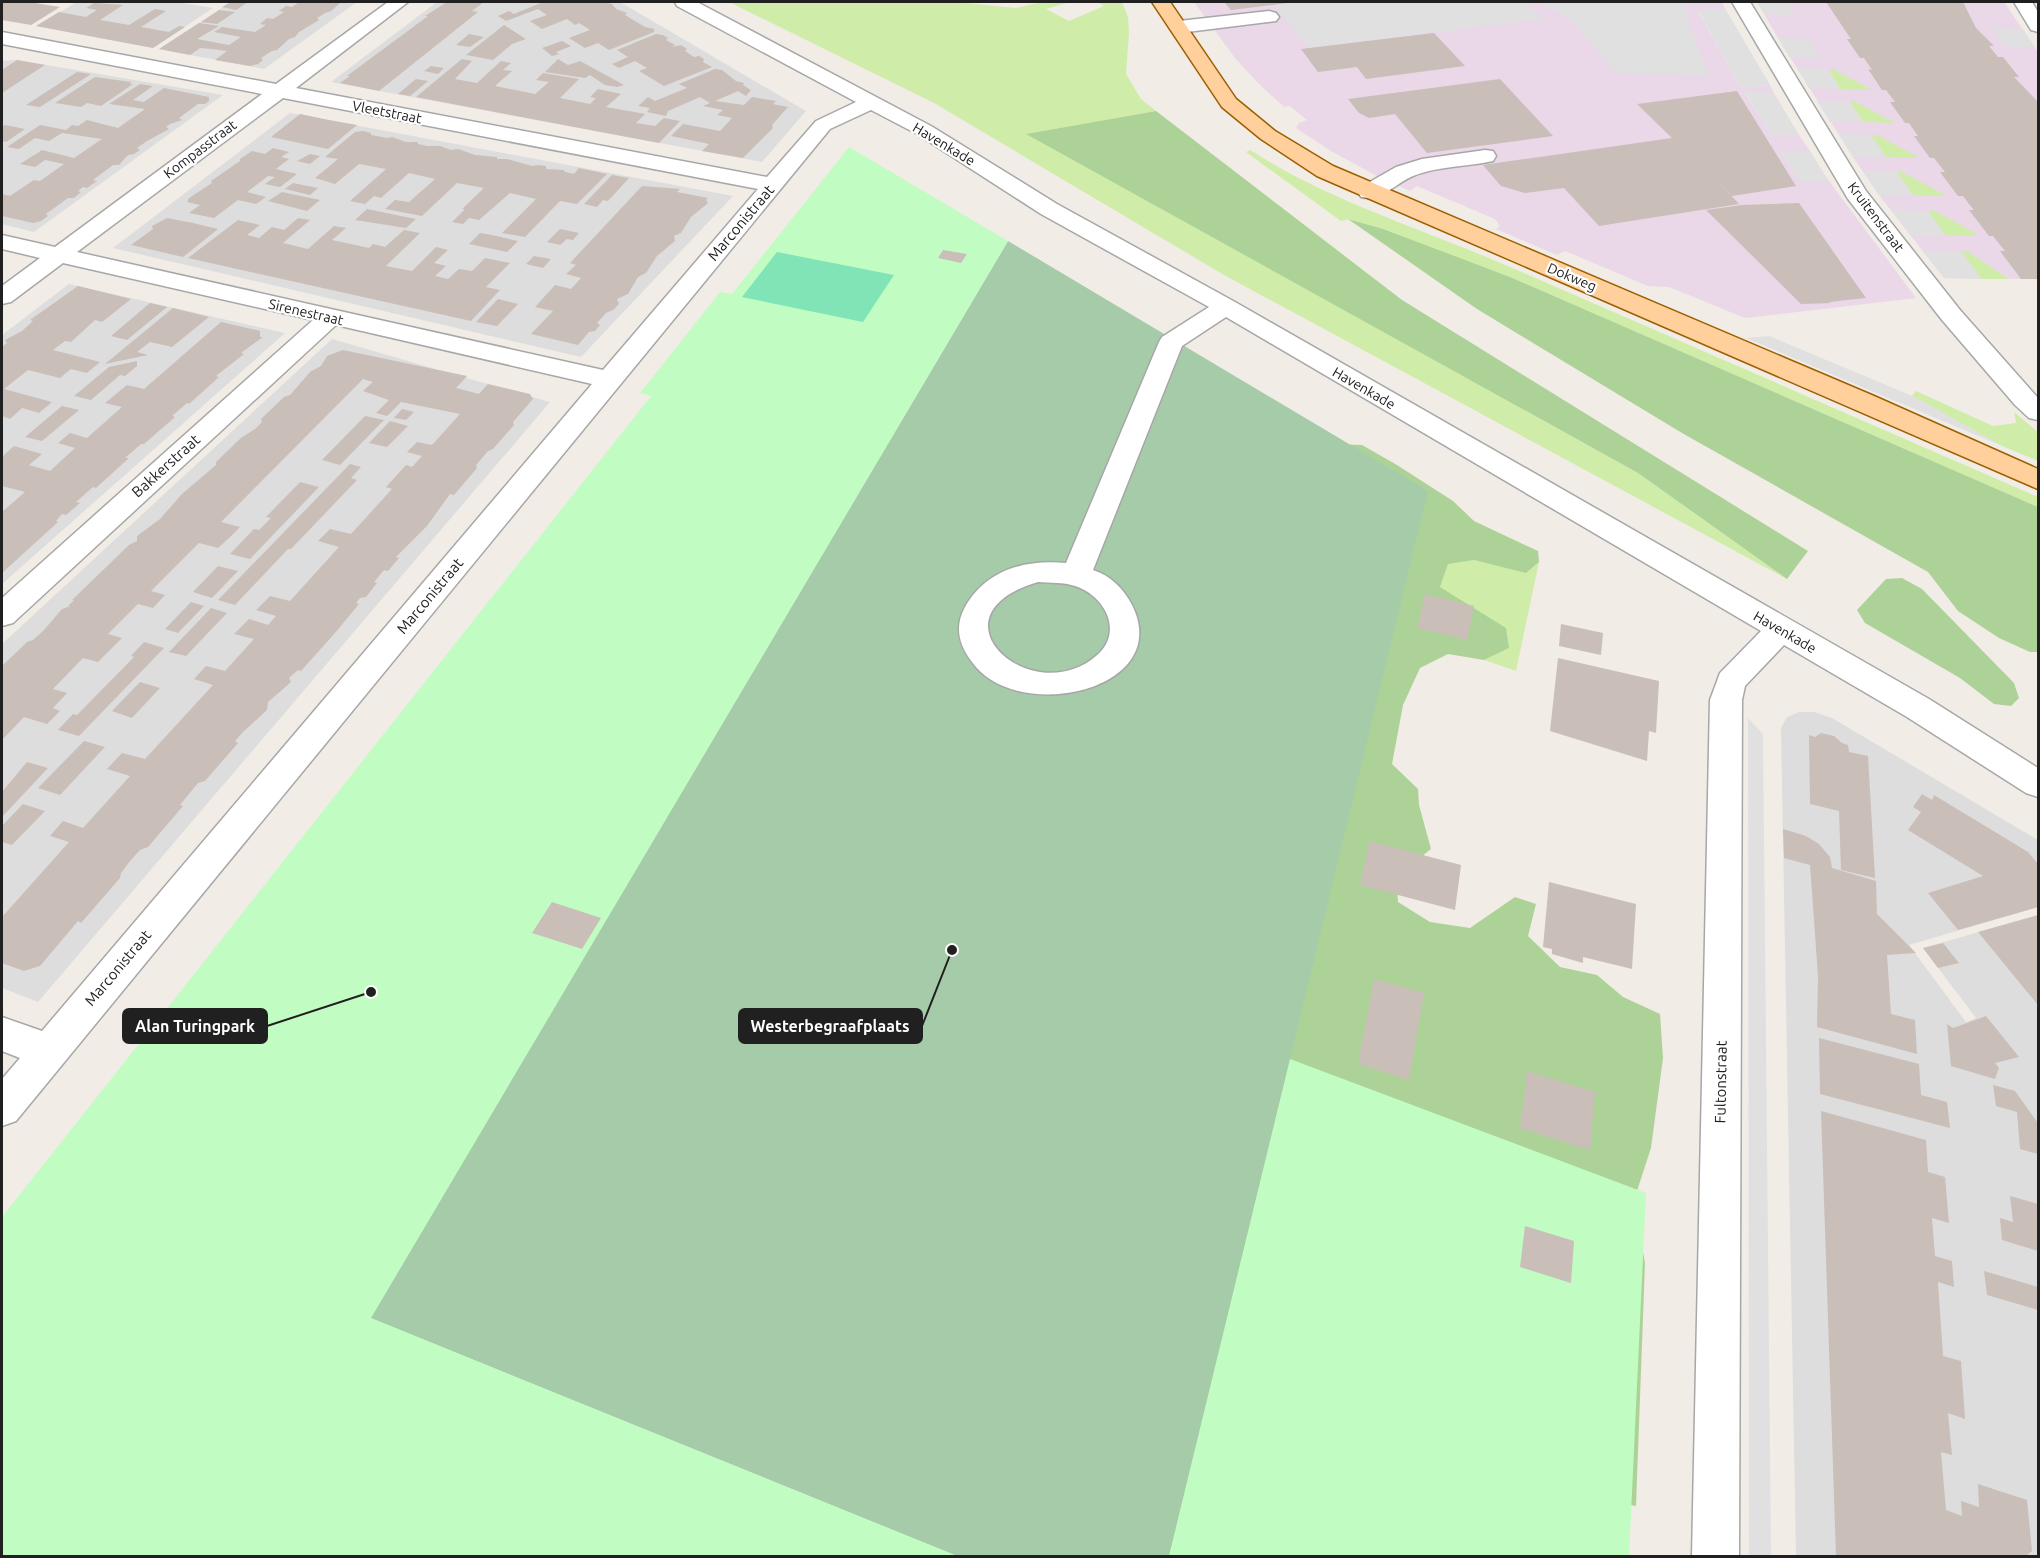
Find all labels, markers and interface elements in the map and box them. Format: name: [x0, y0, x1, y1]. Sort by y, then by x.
street label: Vleetstraat: [351, 97, 424, 127]
street label: Kompasstraat: [161, 116, 240, 182]
street label: Havenkade: [910, 119, 978, 169]
street label: Kruitenstraat: [1845, 179, 1908, 255]
street label: Marconistraat: [704, 181, 777, 264]
street label: Dokweg: [1545, 260, 1599, 294]
street label: Sirenestraat: [267, 296, 345, 328]
street label: Havenkade: [1330, 364, 1398, 412]
street label: Bakkerstraat: [128, 431, 203, 501]
street label: Marconistraat: [393, 554, 466, 637]
street label: Havenkade: [1751, 608, 1819, 656]
street label: Marconistraat: [81, 926, 154, 1009]
callout: Alan Turingpark: [123, 1009, 267, 1043]
callout: Westerbegraafplaats: [739, 1009, 922, 1043]
text: Alan Turingpark: [135, 1017, 255, 1035]
text: Westerbegraafplaats: [751, 1017, 909, 1035]
street label: Fultonstraat: [1711, 1040, 1730, 1124]

